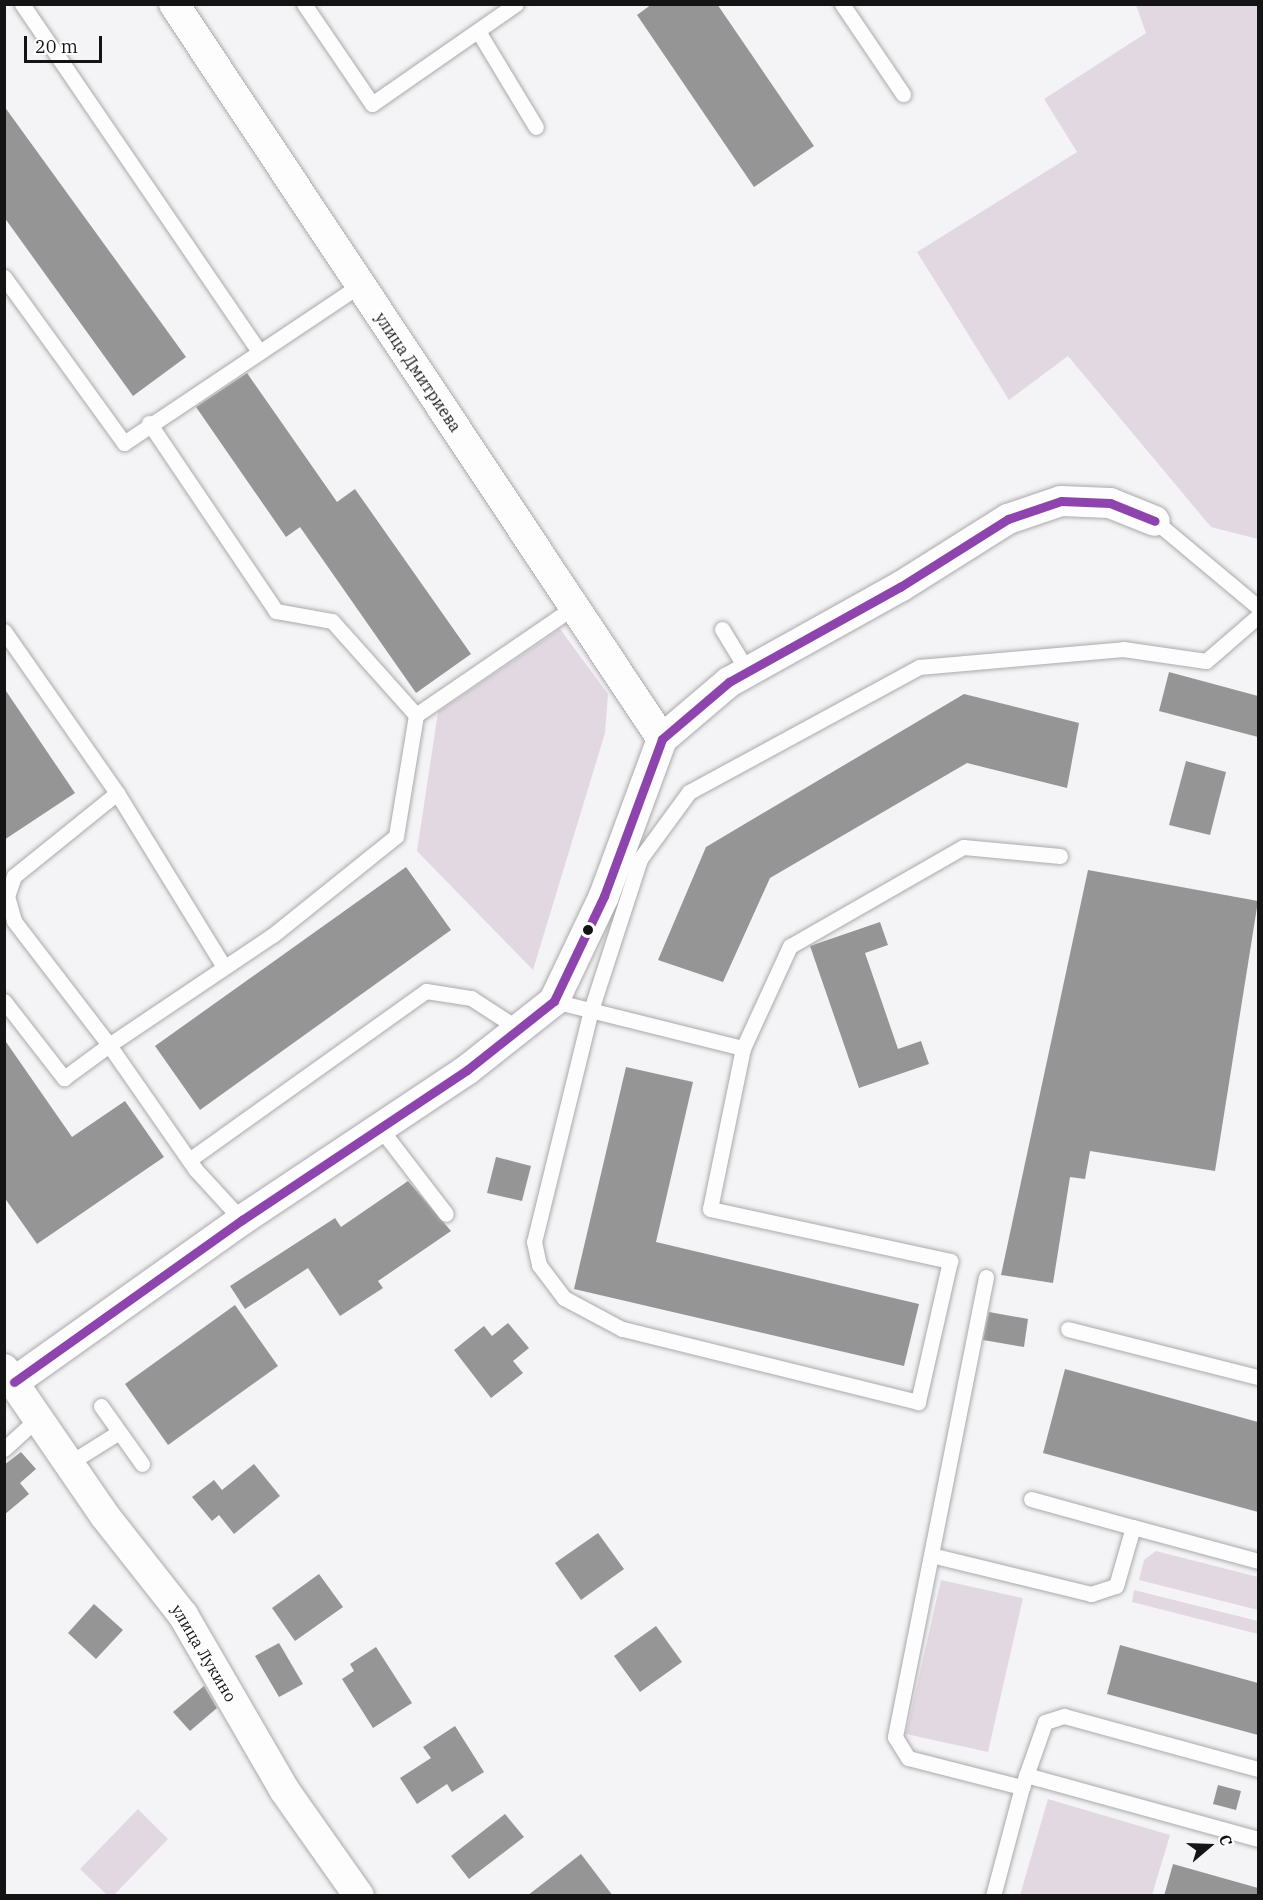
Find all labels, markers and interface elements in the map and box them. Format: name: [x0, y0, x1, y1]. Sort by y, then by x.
scale bar: [27, 24, 105, 62]
text: 20 m: [35, 35, 78, 58]
street label: улица Дмитриева: [371, 309, 465, 435]
unlabelled marker: [582, 924, 594, 936]
street label: улица Лукино: [167, 1601, 241, 1705]
north arrow: [1179, 1816, 1239, 1876]
text: С: [1215, 1832, 1237, 1848]

